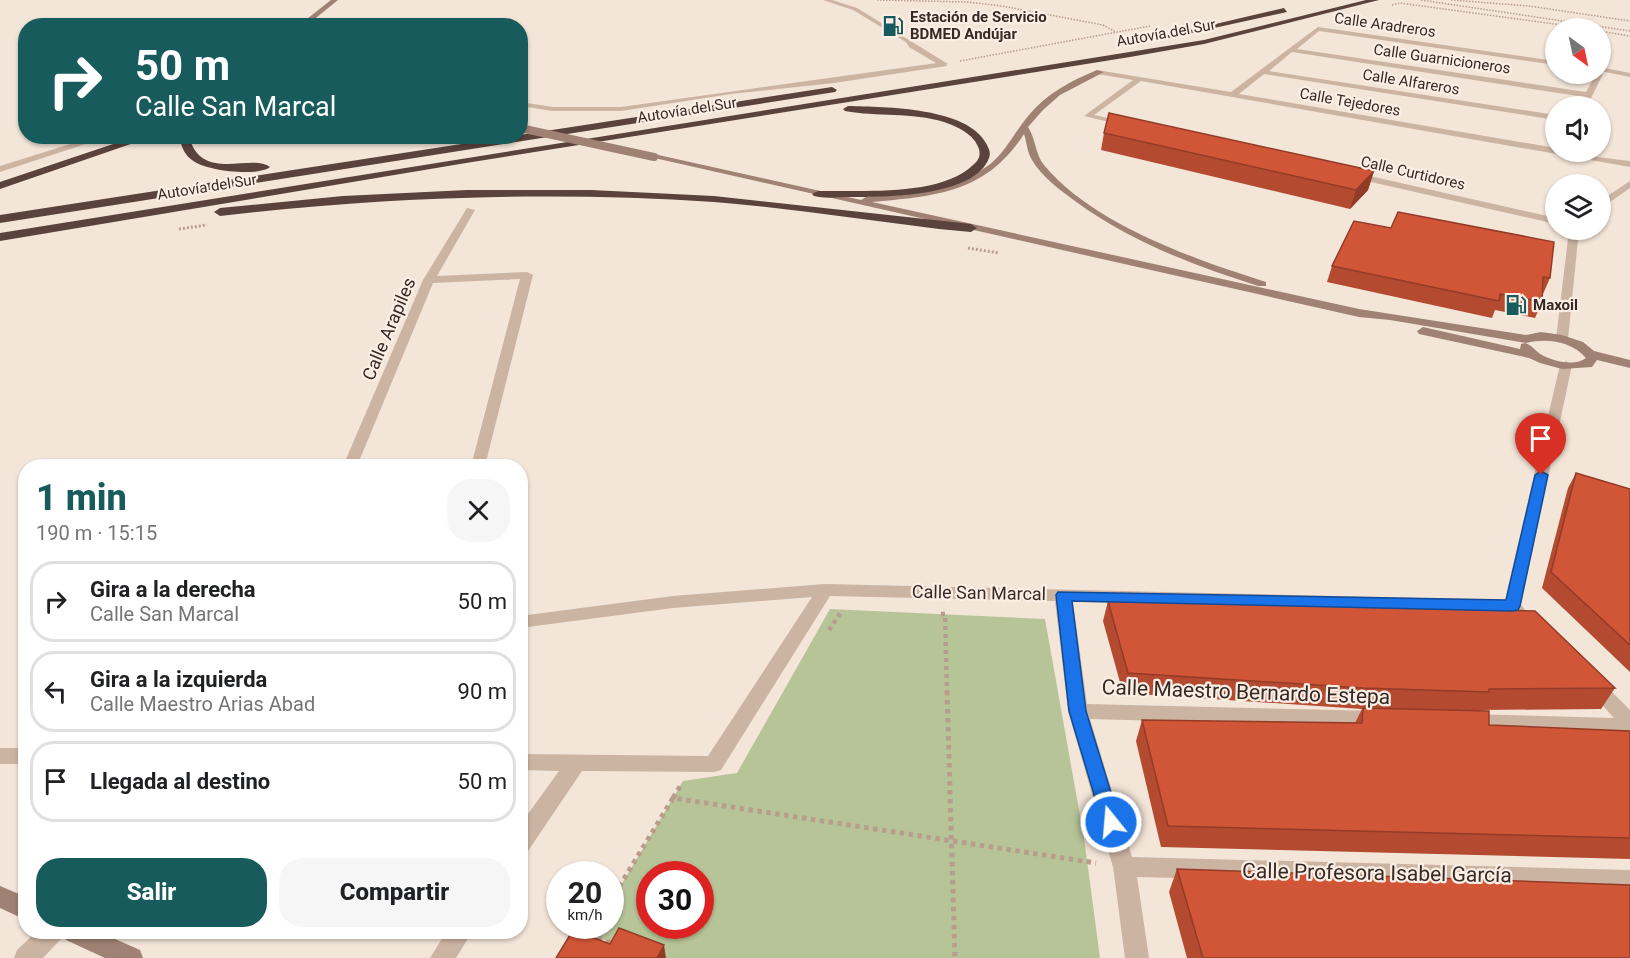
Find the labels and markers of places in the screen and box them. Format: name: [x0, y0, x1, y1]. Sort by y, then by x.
place label: Estación de Servicio BDMED Andújar: [910, 8, 1047, 43]
fuel station icon: Estación de Servicio BDMED Andújar: [881, 14, 905, 38]
fuel station icon: Maxoil: [1504, 293, 1528, 317]
place label: Maxoil: [1533, 296, 1578, 314]
pin: [1515, 413, 1566, 475]

